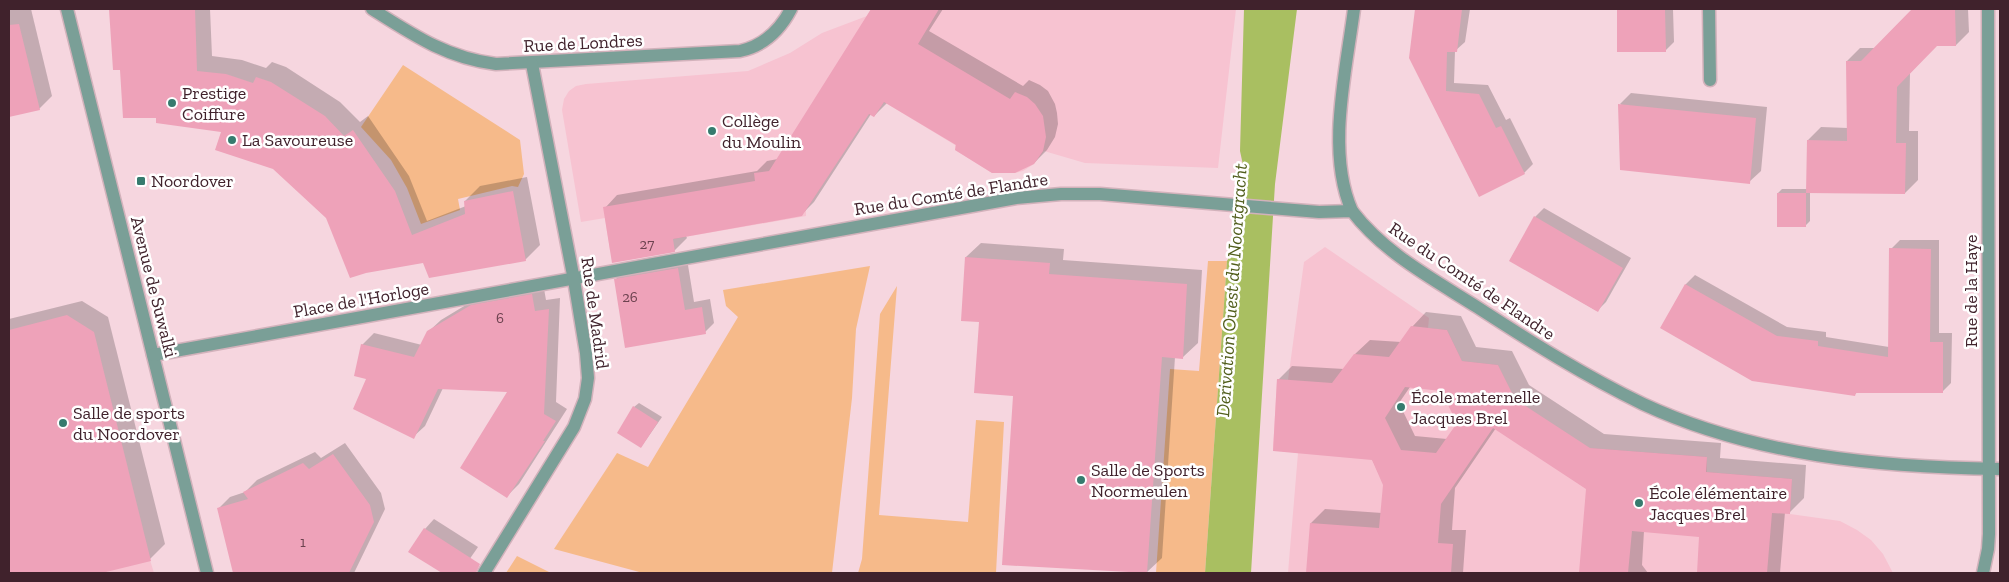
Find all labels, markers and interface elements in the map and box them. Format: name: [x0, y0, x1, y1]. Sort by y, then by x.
street label: Rue de Londres: [523, 29, 643, 57]
place label: Prestige Coiffure: [182, 82, 246, 125]
marker: Prestige Coiffure: [166, 97, 178, 109]
place label: Collège du Moulin: [722, 110, 802, 153]
marker: Collège du Moulin: [706, 125, 718, 137]
place label: La Savoureuse: [242, 129, 353, 151]
marker: La Savoureuse: [226, 134, 238, 146]
water label: Derivation Ouest du Noortgracht: [1211, 162, 1252, 418]
street label: Rue du Comté de Flandre: [853, 168, 1049, 220]
place label: Noordover: [151, 170, 234, 192]
marker: Noordover: [135, 175, 147, 187]
street label: Avenue de Suwalki: [126, 214, 182, 360]
street label: Rue du Comté de Flandre: [1385, 217, 1559, 345]
house number: 27: [640, 235, 654, 253]
street label: Rue de la Haye: [1960, 235, 1982, 347]
street label: Rue de Madrid: [576, 256, 614, 371]
street label: Place de l'Horloge: [291, 277, 431, 323]
house number: 26: [622, 288, 638, 306]
house number: 6: [496, 309, 504, 327]
place label: École maternelle Jacques Brel: [1411, 386, 1540, 429]
marker: École maternelle Jacques Brel: [1395, 401, 1407, 413]
place label: Salle de sports du Noordover: [73, 402, 185, 445]
marker: Salle de sports du Noordover: [57, 417, 69, 429]
place label: Salle de Sports Noormeulen: [1091, 459, 1205, 502]
marker: Salle de Sports Noormeulen: [1075, 474, 1087, 486]
place label: École élémentaire Jacques Brel: [1649, 482, 1787, 525]
marker: École élémentaire Jacques Brel: [1633, 497, 1645, 509]
house number: 1: [300, 533, 306, 551]

